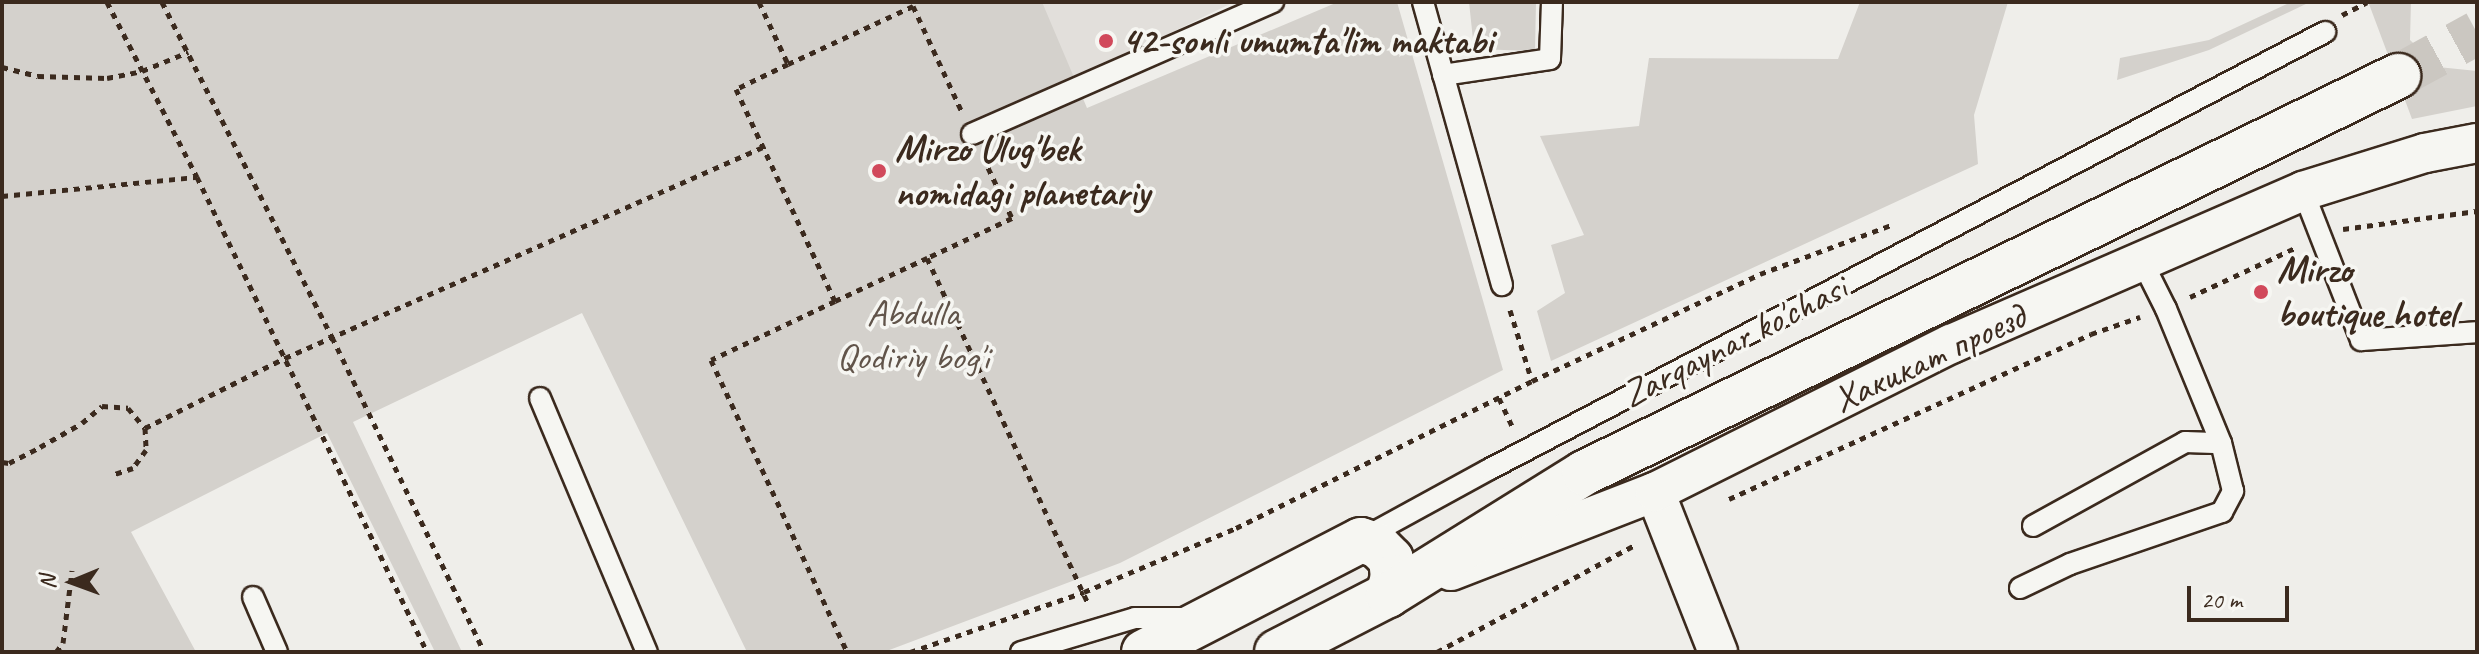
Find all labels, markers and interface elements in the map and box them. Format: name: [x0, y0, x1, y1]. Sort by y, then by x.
place label: 42-sonli umumta'lim maktabi: [1122, 18, 1494, 64]
marker: 42-sonli umumta'lim maktabi: [1097, 32, 1115, 50]
place label: Mirzo Ulug'bek nomidagi planetariy: [895, 126, 1150, 216]
marker: Mirzo Ulug'bek nomidagi planetariy: [870, 162, 888, 180]
place label: Mirzo boutique hotel: [2277, 247, 2456, 336]
street label: Zarqaynar ko'chasi: [1614, 265, 1854, 417]
marker: Mirzo boutique hotel: [2252, 283, 2270, 301]
park label: Abdulla Qodiriy bog'i: [837, 290, 989, 380]
street label: Хакикат проезд: [1826, 294, 2032, 422]
north arrow: [32, 542, 112, 622]
scale bar: [2191, 570, 2293, 620]
text: N: [34, 575, 62, 589]
text: 20 m: [2201, 585, 2242, 615]

